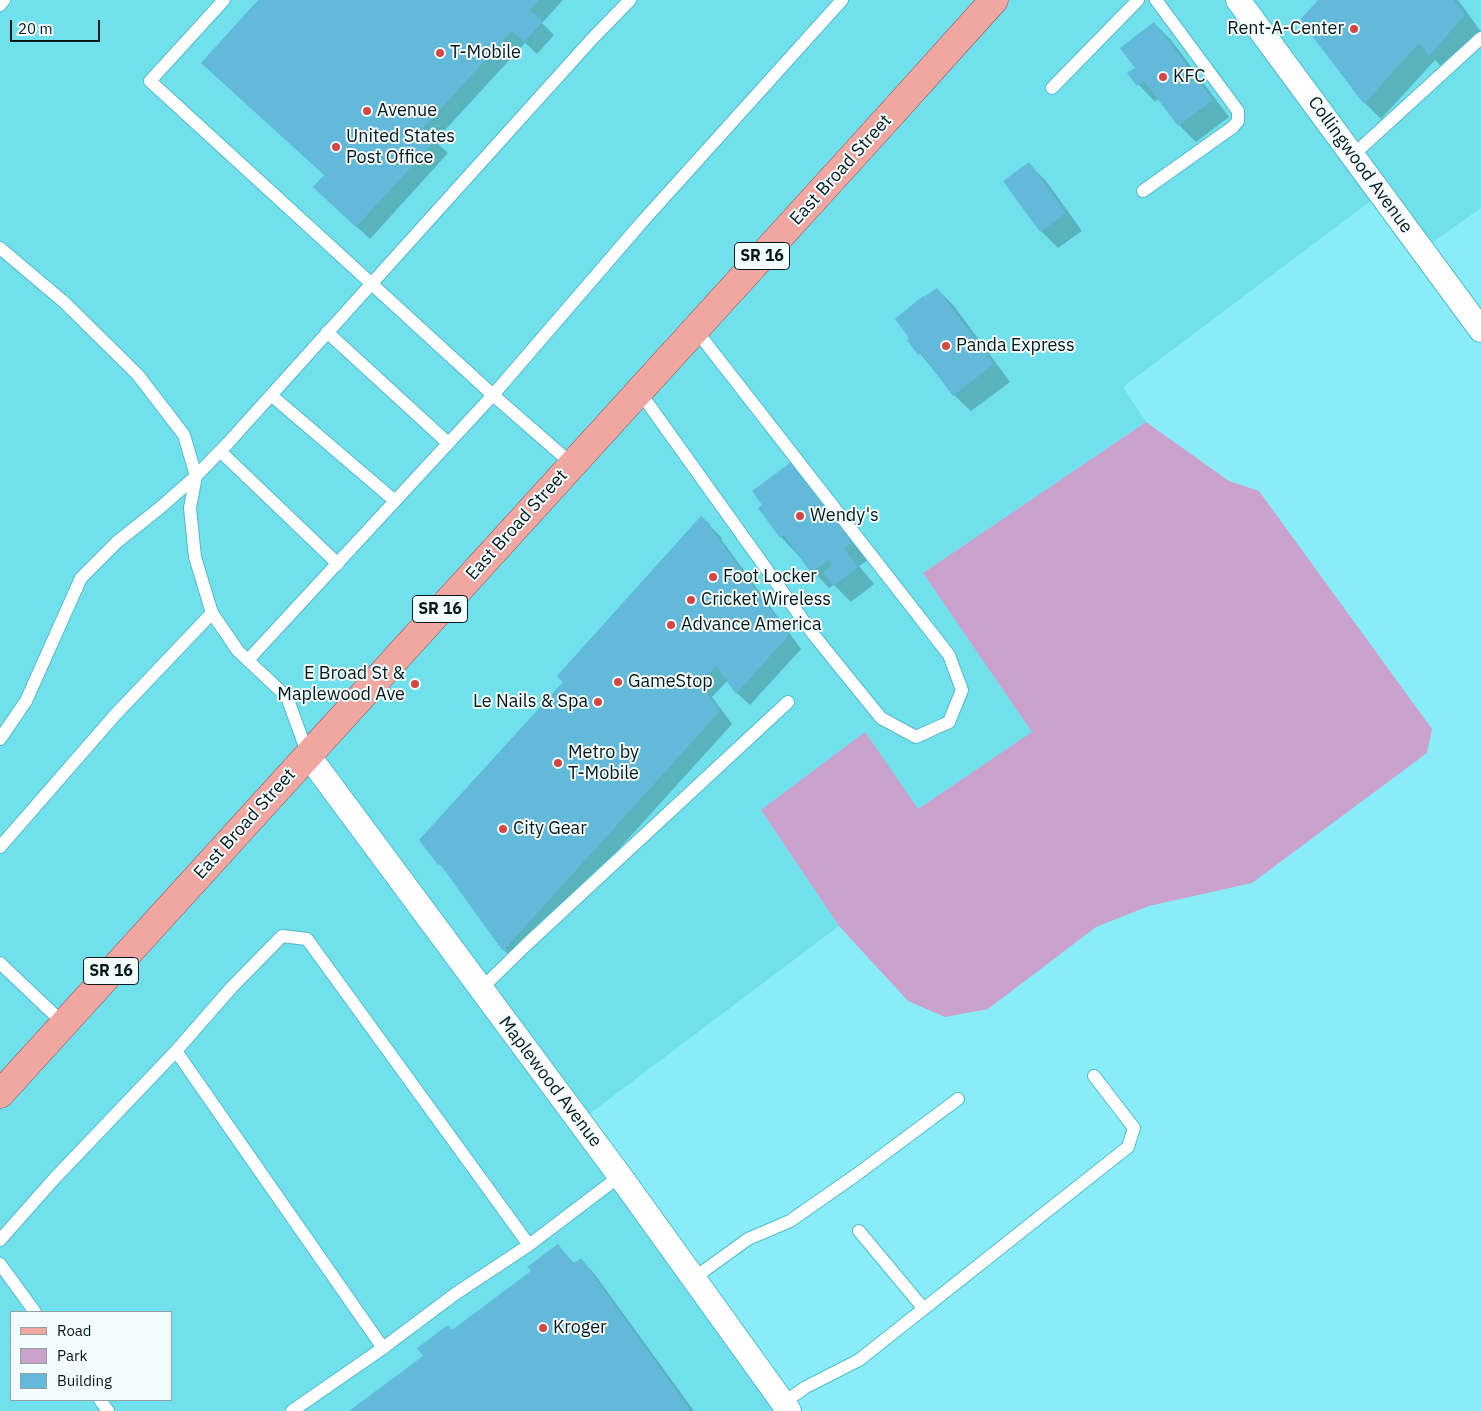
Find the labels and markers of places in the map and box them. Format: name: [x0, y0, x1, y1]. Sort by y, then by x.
place label: Rent-A-Center: [1227, 18, 1344, 40]
marker: Rent-A-Center: [1348, 23, 1360, 35]
place label: T-Mobile: [450, 42, 521, 64]
marker: T-Mobile: [434, 47, 446, 59]
place label: KFC: [1173, 66, 1205, 88]
marker: KFC: [1157, 71, 1169, 83]
place label: Avenue: [377, 100, 437, 122]
marker: Avenue: [361, 105, 373, 117]
place label: United States Post Office: [346, 126, 455, 168]
marker: United States Post Office: [330, 141, 342, 153]
place label: Panda Express: [956, 335, 1075, 357]
marker: Panda Express: [940, 340, 952, 352]
place label: Wendy's: [810, 505, 879, 527]
marker: Wendy's: [794, 510, 806, 522]
place label: Foot Locker: [723, 566, 817, 588]
marker: Foot Locker: [707, 571, 719, 583]
place label: Cricket Wireless: [701, 589, 831, 611]
marker: Cricket Wireless: [685, 594, 697, 606]
place label: Advance America: [681, 614, 821, 636]
marker: Advance America: [665, 619, 677, 631]
place label: E Broad St & Maplewood Ave: [277, 663, 405, 706]
place label: GameStop: [628, 671, 713, 693]
marker: GameStop: [612, 676, 624, 688]
marker: E Broad St & Maplewood Ave: [409, 678, 421, 690]
place label: Le Nails & Spa: [473, 691, 588, 713]
marker: Le Nails & Spa: [592, 696, 604, 708]
place label: Metro by T-Mobile: [568, 742, 639, 784]
marker: Metro by T-Mobile: [552, 757, 564, 769]
place label: City Gear: [513, 818, 587, 840]
marker: City Gear: [497, 823, 509, 835]
place label: Kroger: [553, 1317, 607, 1339]
marker: Kroger: [537, 1322, 549, 1334]

